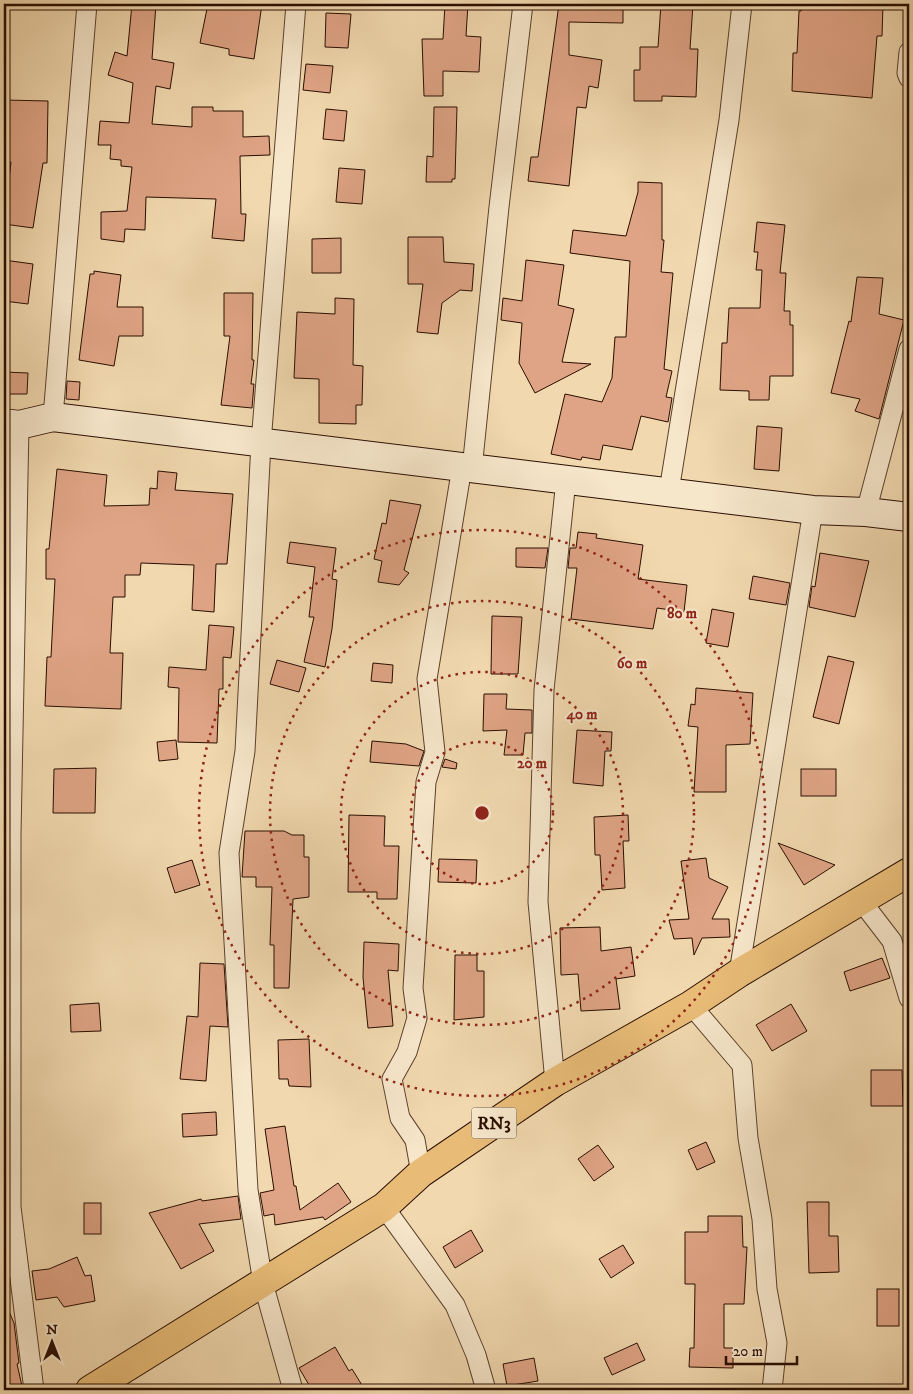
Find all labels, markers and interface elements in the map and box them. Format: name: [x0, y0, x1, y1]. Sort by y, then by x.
text: 80 m: [667, 604, 698, 623]
text: 60 m: [617, 654, 648, 673]
text: 40 m: [565, 705, 598, 724]
text: 20 m: [517, 754, 548, 773]
centre of rings: [473, 804, 491, 822]
road number: RN3: [472, 1108, 516, 1138]
north arrow: [28, 1316, 78, 1366]
text: N: [46, 1321, 58, 1339]
scale bar: [726, 1334, 797, 1366]
text: 20 m: [733, 1342, 763, 1361]

